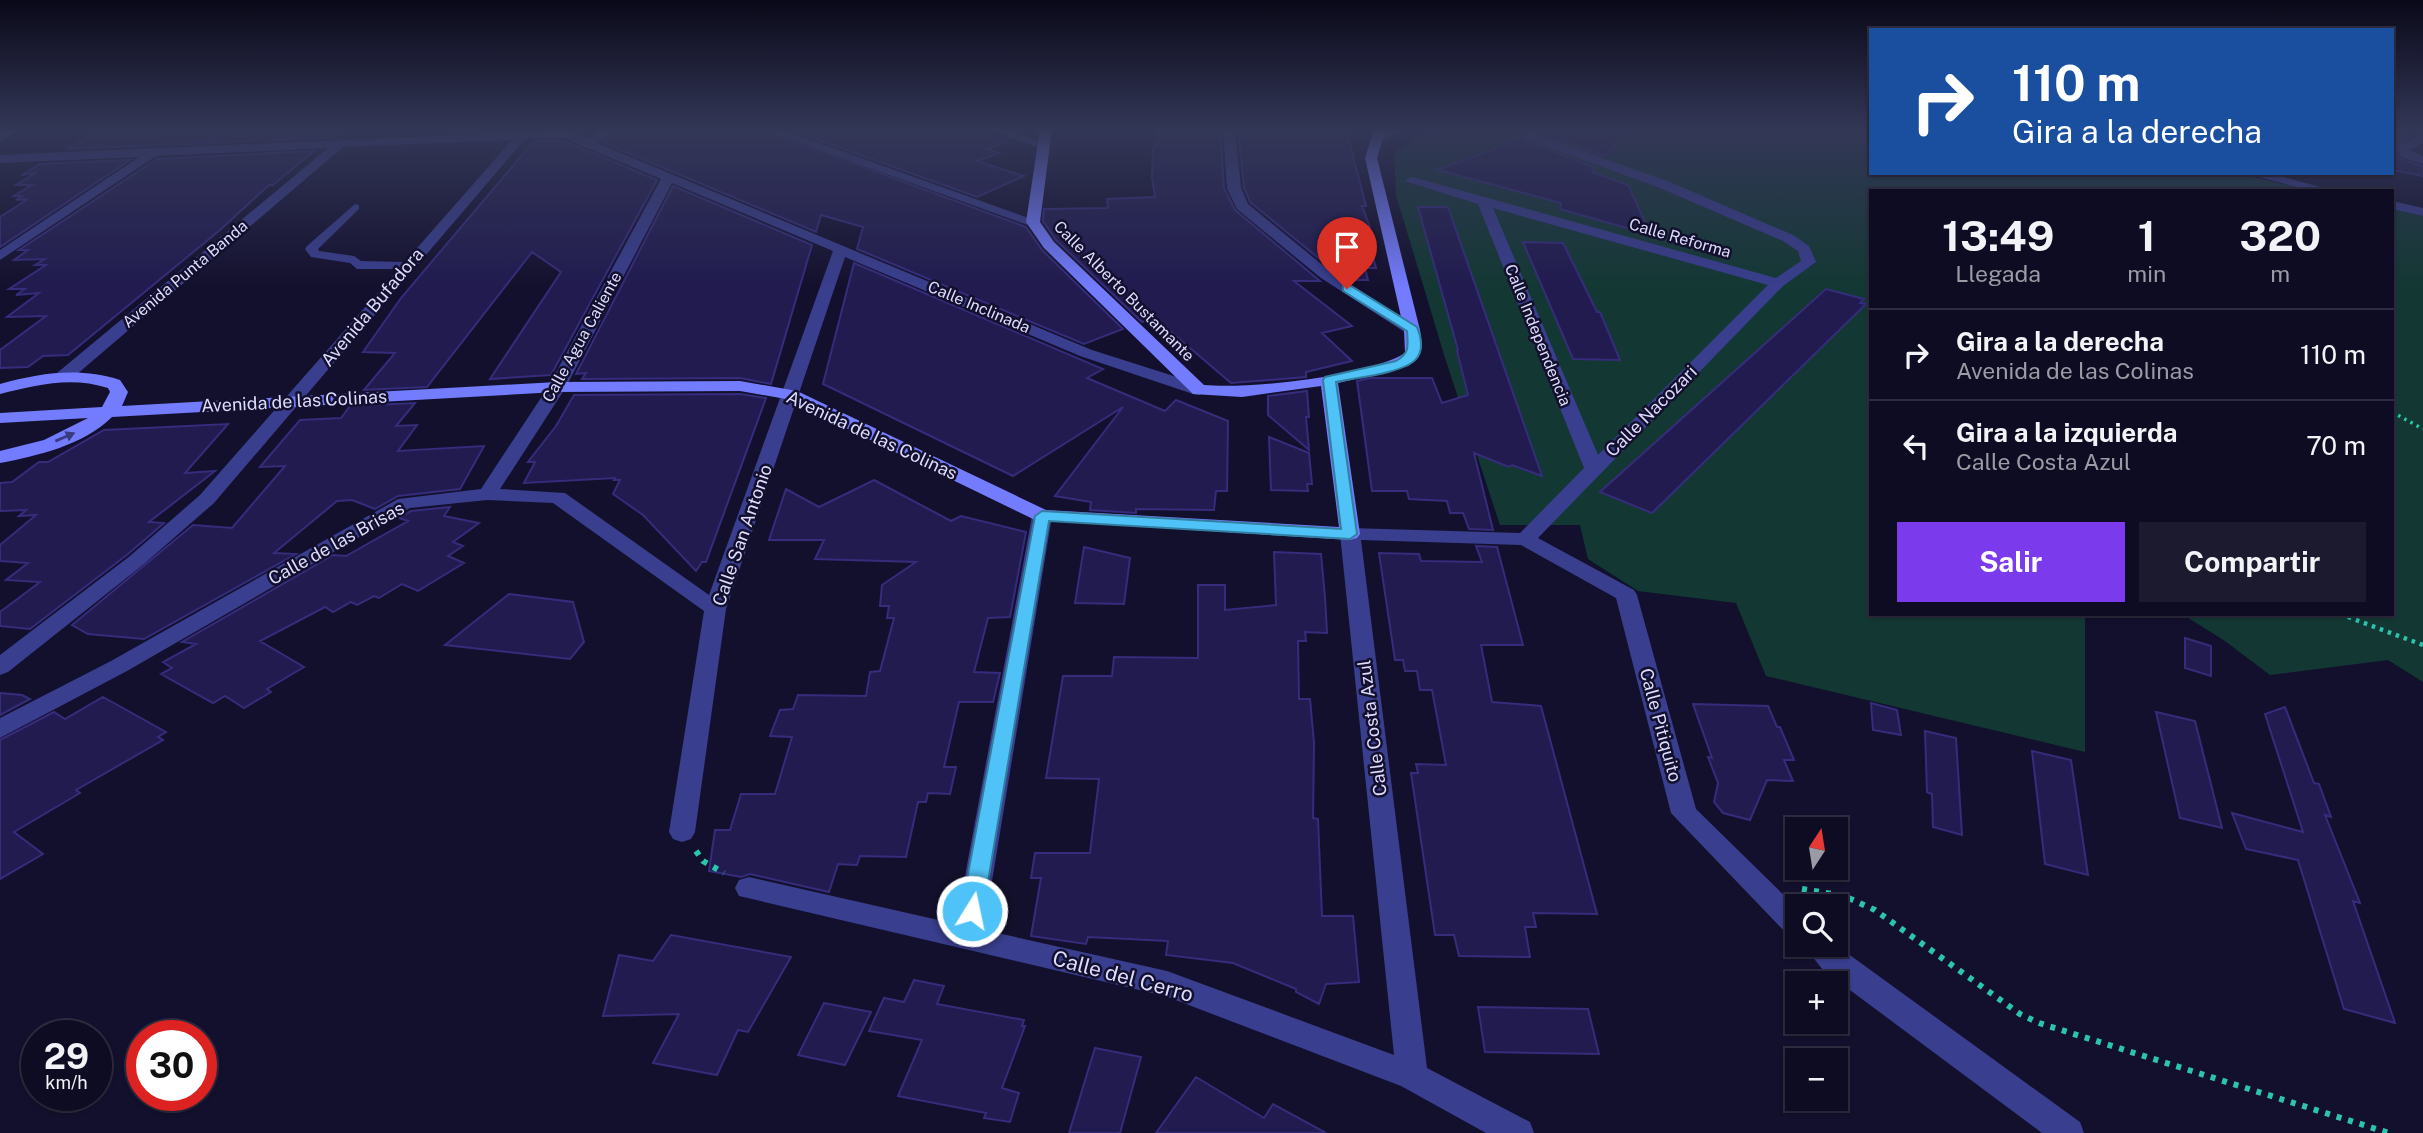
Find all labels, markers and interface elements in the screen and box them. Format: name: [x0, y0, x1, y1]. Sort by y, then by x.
text: 110 m: [2012, 54, 2140, 112]
icon: right: [1897, 56, 1988, 147]
text: Gira a la derecha: [2012, 113, 2262, 150]
text: 13:49: [1942, 211, 2054, 260]
text: 1: [2138, 211, 2156, 260]
text: 320: [2239, 211, 2321, 260]
street label: Calle Reforma: [1627, 214, 1733, 262]
street label: Avenida Punta Banda: [119, 216, 251, 332]
street label: Calle Alberto Bustamante: [1050, 217, 1198, 365]
pin: [1317, 217, 1377, 289]
icon: arrive: [1328, 228, 1366, 266]
street label: Avenida Bufadora: [316, 244, 428, 370]
text: Llegada: [1955, 260, 2041, 287]
text: min: [2127, 260, 2166, 287]
text: m: [2270, 260, 2290, 287]
street label: Calle Independencia: [1501, 261, 1575, 409]
street label: Calle Agua Caliente: [538, 269, 626, 405]
street label: Calle Inclinada: [925, 277, 1033, 337]
text: Gira a la derecha: [1956, 326, 2164, 357]
icon: right: [1897, 336, 1935, 374]
text: 110 m: [2300, 339, 2366, 370]
text: Avenida de las Colinas: [1956, 357, 2194, 384]
street label: Calle Nacozari: [1601, 361, 1701, 461]
street label: Avenida de las Colinas: [201, 386, 387, 416]
street label: Avenida de las Colinas: [783, 386, 961, 484]
text: Gira a la izquierda: [1956, 417, 2178, 448]
icon: left: [1897, 427, 1935, 465]
text: 70 m: [2306, 430, 2366, 461]
one-way arrow: [55, 431, 75, 443]
text: Calle Costa Azul: [1956, 448, 2131, 475]
street label: Calle San Antonio: [708, 461, 776, 609]
street label: Calle de las Brisas: [264, 497, 408, 589]
button: Salir: [1897, 522, 2125, 602]
button: Compartir: [2139, 522, 2366, 602]
street label: Calle Costa Azul: [1353, 659, 1391, 797]
street label: Calle Pitiquito: [1636, 666, 1686, 784]
north arrow: [1785, 817, 1848, 880]
map controls: [1785, 817, 1848, 1111]
position arrow: [935, 874, 1009, 948]
button: search: [1785, 894, 1848, 957]
street label: Calle del Cerro: [1050, 945, 1196, 1007]
button: +: [1785, 971, 1848, 1034]
speed limit sign: 30: [126, 1020, 217, 1111]
text: 29: [44, 1036, 89, 1077]
button: −: [1785, 1048, 1848, 1111]
text: km/h: [45, 1072, 88, 1093]

